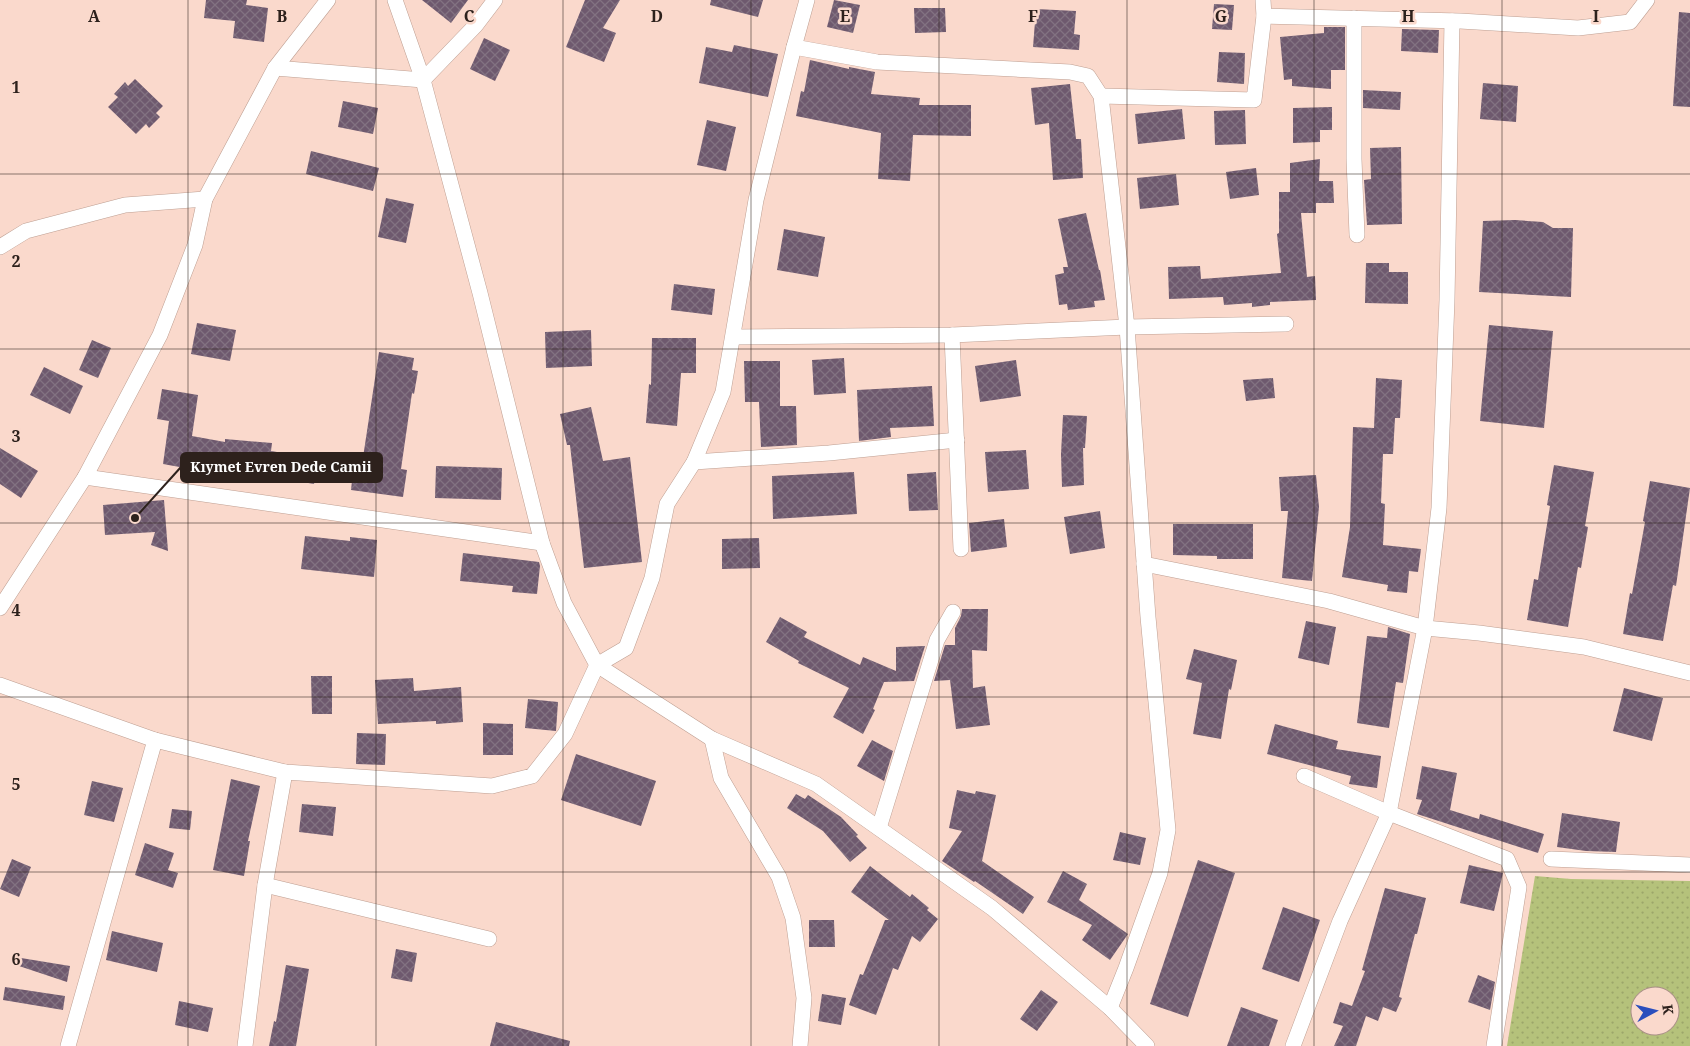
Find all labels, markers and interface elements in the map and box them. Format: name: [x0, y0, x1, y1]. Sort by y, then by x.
text: A: [88, 5, 101, 27]
text: B: [277, 5, 288, 27]
text: C: [464, 5, 475, 27]
text: D: [651, 5, 663, 27]
text: E: [840, 5, 850, 27]
text: F: [1028, 5, 1038, 27]
text: G: [1215, 5, 1227, 27]
text: H: [1401, 5, 1415, 27]
text: I: [1593, 5, 1599, 27]
text: 1: [11, 76, 21, 98]
text: 2: [11, 250, 21, 272]
text: 3: [11, 425, 21, 447]
callout: Kıymet Evren Dede Camii: [181, 453, 382, 482]
text: Kıymet Evren Dede Camii: [190, 457, 372, 476]
text: 4: [11, 599, 21, 621]
text: 5: [11, 773, 21, 795]
text: 6: [11, 948, 21, 970]
north arrow: [1630, 986, 1680, 1036]
text: K: [1658, 1003, 1679, 1016]

